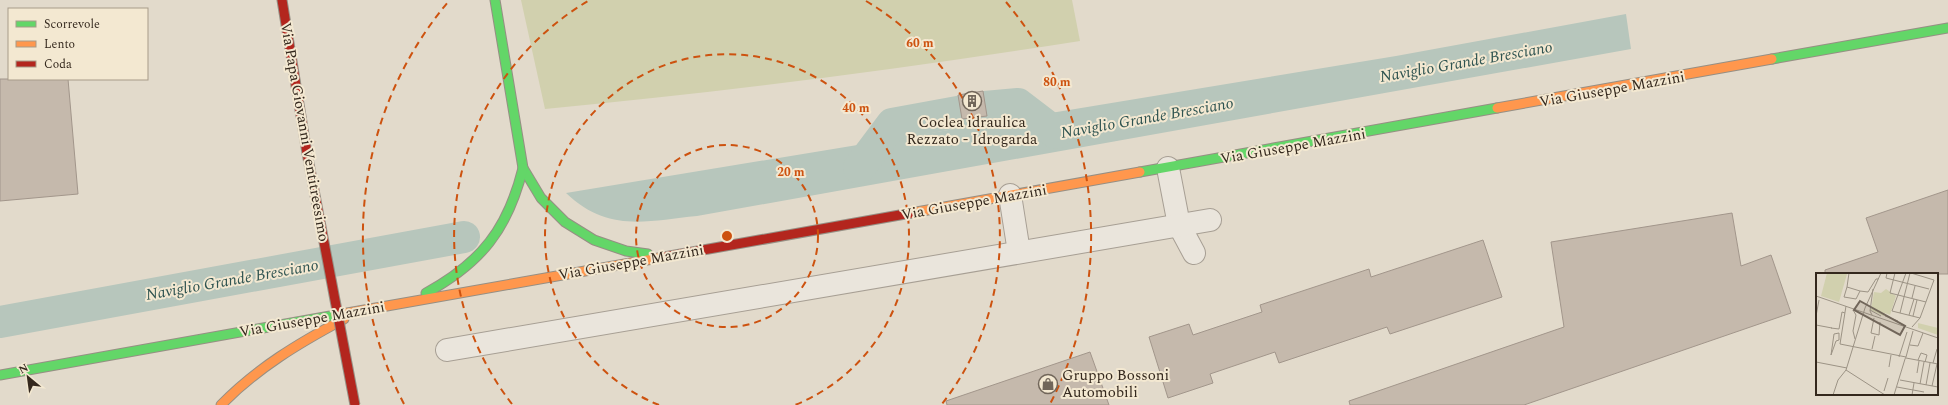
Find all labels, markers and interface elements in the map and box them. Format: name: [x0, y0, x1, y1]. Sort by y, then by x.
legend: [8, 8, 148, 80]
text: Scorrevole: [44, 15, 100, 34]
street label: Via Papa Giovanni Ventitreesimo: [274, 21, 335, 244]
text: 60 m: [906, 34, 934, 53]
text: Lento: [44, 35, 75, 54]
water label: Naviglio Grande Bresciano: [1378, 35, 1555, 89]
text: Coda: [44, 55, 72, 74]
street label: Via Giuseppe Mazzini: [1537, 65, 1687, 114]
text: 80 m: [1043, 73, 1071, 92]
building icon: Coclea idraulica Rezzato - Idrogarda: [961, 90, 983, 112]
water label: Naviglio Grande Bresciano: [1059, 91, 1236, 145]
text: 40 m: [842, 99, 870, 118]
place label: Coclea idraulica Rezzato - Idrogarda: [907, 111, 1038, 151]
street label: Via Giuseppe Mazzini: [1218, 122, 1368, 171]
text: 20 m: [777, 163, 805, 182]
street label: Via Giuseppe Mazzini: [899, 178, 1049, 227]
centre of rings: [720, 229, 734, 243]
street label: Via Giuseppe Mazzini: [556, 238, 706, 287]
water label: Naviglio Grande Bresciano: [144, 253, 321, 307]
inset map: [1816, 273, 1938, 395]
street label: Via Giuseppe Mazzini: [237, 295, 387, 344]
north arrow: [8, 357, 48, 397]
text: N: [15, 359, 31, 378]
place label: Gruppo Bossoni Automobili: [1062, 364, 1169, 404]
shop icon: Gruppo Bossoni Automobili: [1037, 373, 1059, 395]

